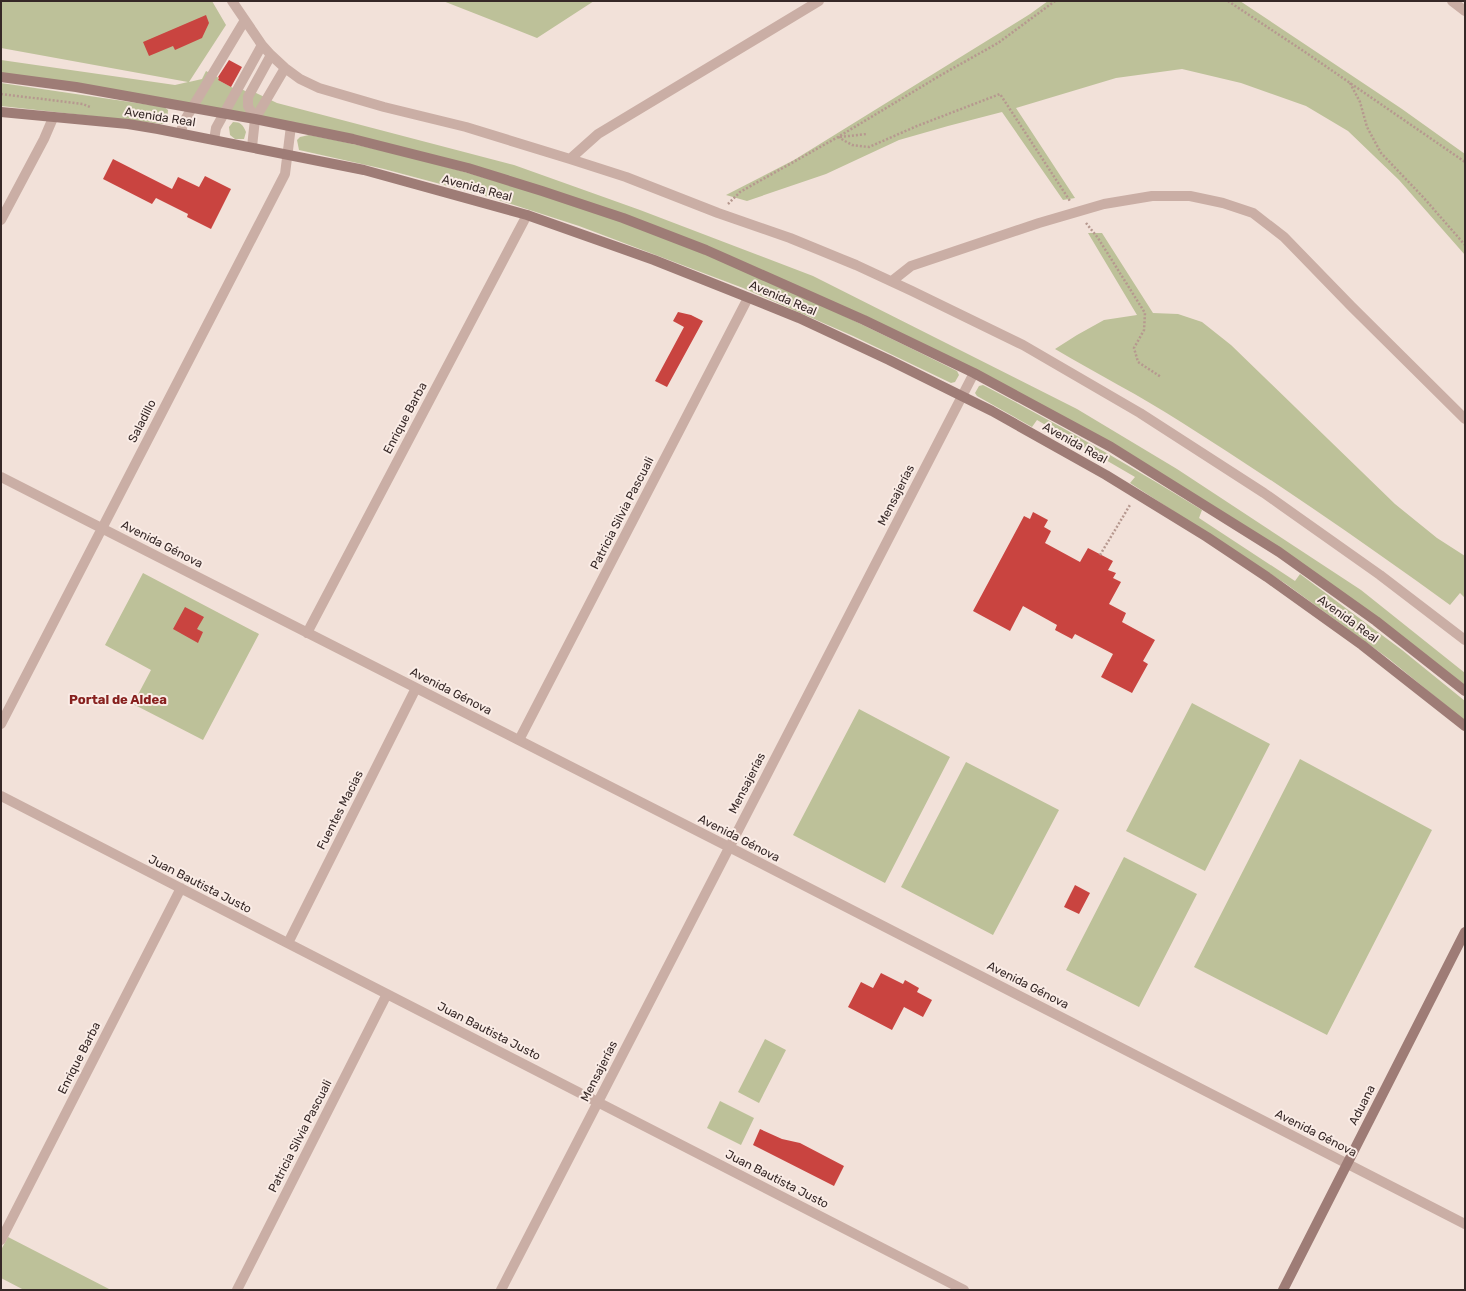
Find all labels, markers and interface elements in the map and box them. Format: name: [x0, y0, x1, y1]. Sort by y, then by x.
street label: Avenida Real: [123, 104, 197, 130]
street label: Avenida Real: [441, 172, 514, 204]
street label: Avenida Real: [747, 278, 819, 318]
street label: Enrique Barba: [380, 380, 430, 456]
street label: Saladillo: [125, 397, 159, 445]
street label: Avenida Real: [1040, 419, 1110, 467]
street label: Patricia Silvia Pascuali: [588, 454, 657, 572]
street label: Mensajerías: [875, 462, 917, 528]
street label: Avenida Génova: [119, 517, 205, 571]
street label: Avenida Real: [1315, 592, 1381, 646]
street label: Avenida Génova: [408, 664, 494, 718]
district label: Portal de Aldea: [69, 692, 167, 707]
street label: Mensajerías: [726, 750, 768, 816]
street label: Fuentes Macias: [314, 768, 366, 852]
street label: Avenida Génova: [696, 811, 782, 865]
street label: Juan Bautista Justo: [146, 852, 254, 916]
street label: Avenida Génova: [985, 958, 1071, 1012]
street label: Juan Bautista Justo: [435, 999, 543, 1063]
street label: Enrique Barba: [55, 1020, 103, 1096]
street label: Mensajerías: [578, 1038, 620, 1104]
street label: Patricia Silvia Pascuali: [266, 1077, 335, 1195]
street label: Aduana: [1346, 1083, 1378, 1127]
street label: Avenida Génova: [1273, 1106, 1359, 1160]
street label: Juan Bautista Justo: [723, 1147, 831, 1211]

